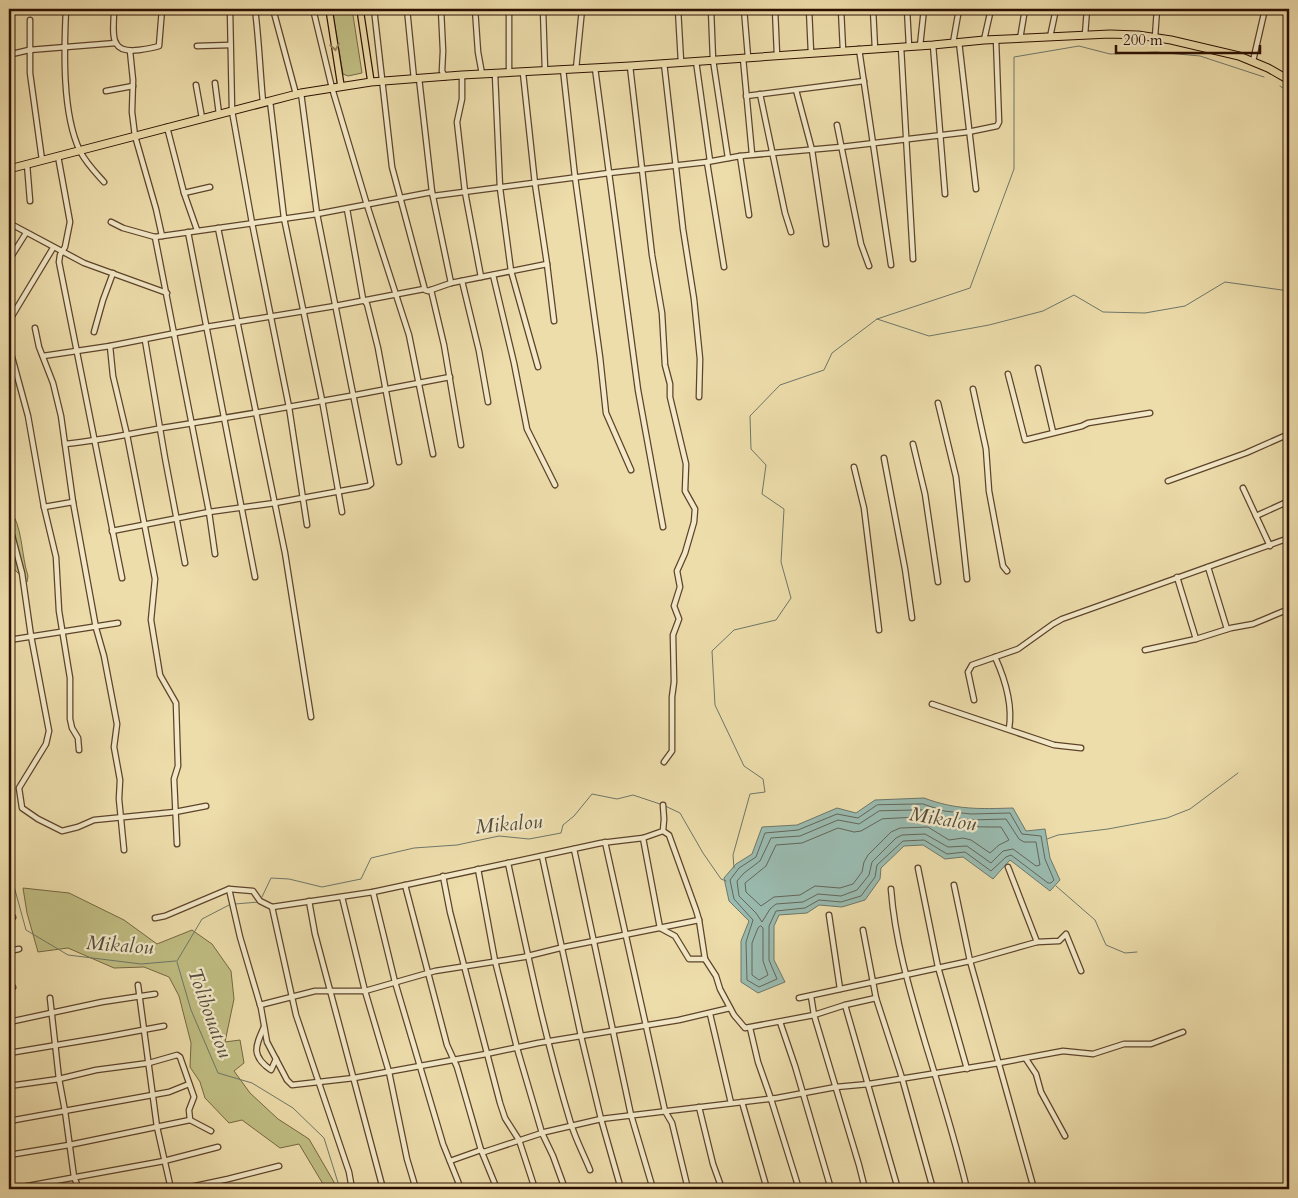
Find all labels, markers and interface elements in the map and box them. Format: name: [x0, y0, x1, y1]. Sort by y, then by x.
scale bar: [1116, 22, 1259, 54]
text: 200 m: [1123, 30, 1163, 50]
one-way arrow: [330, 43, 340, 52]
water label: Mikalou: [907, 800, 979, 838]
water label: Mikalou: [474, 808, 544, 840]
water label: Mikalou: [85, 929, 155, 961]
water label: Tolibouatou: [181, 964, 239, 1062]

